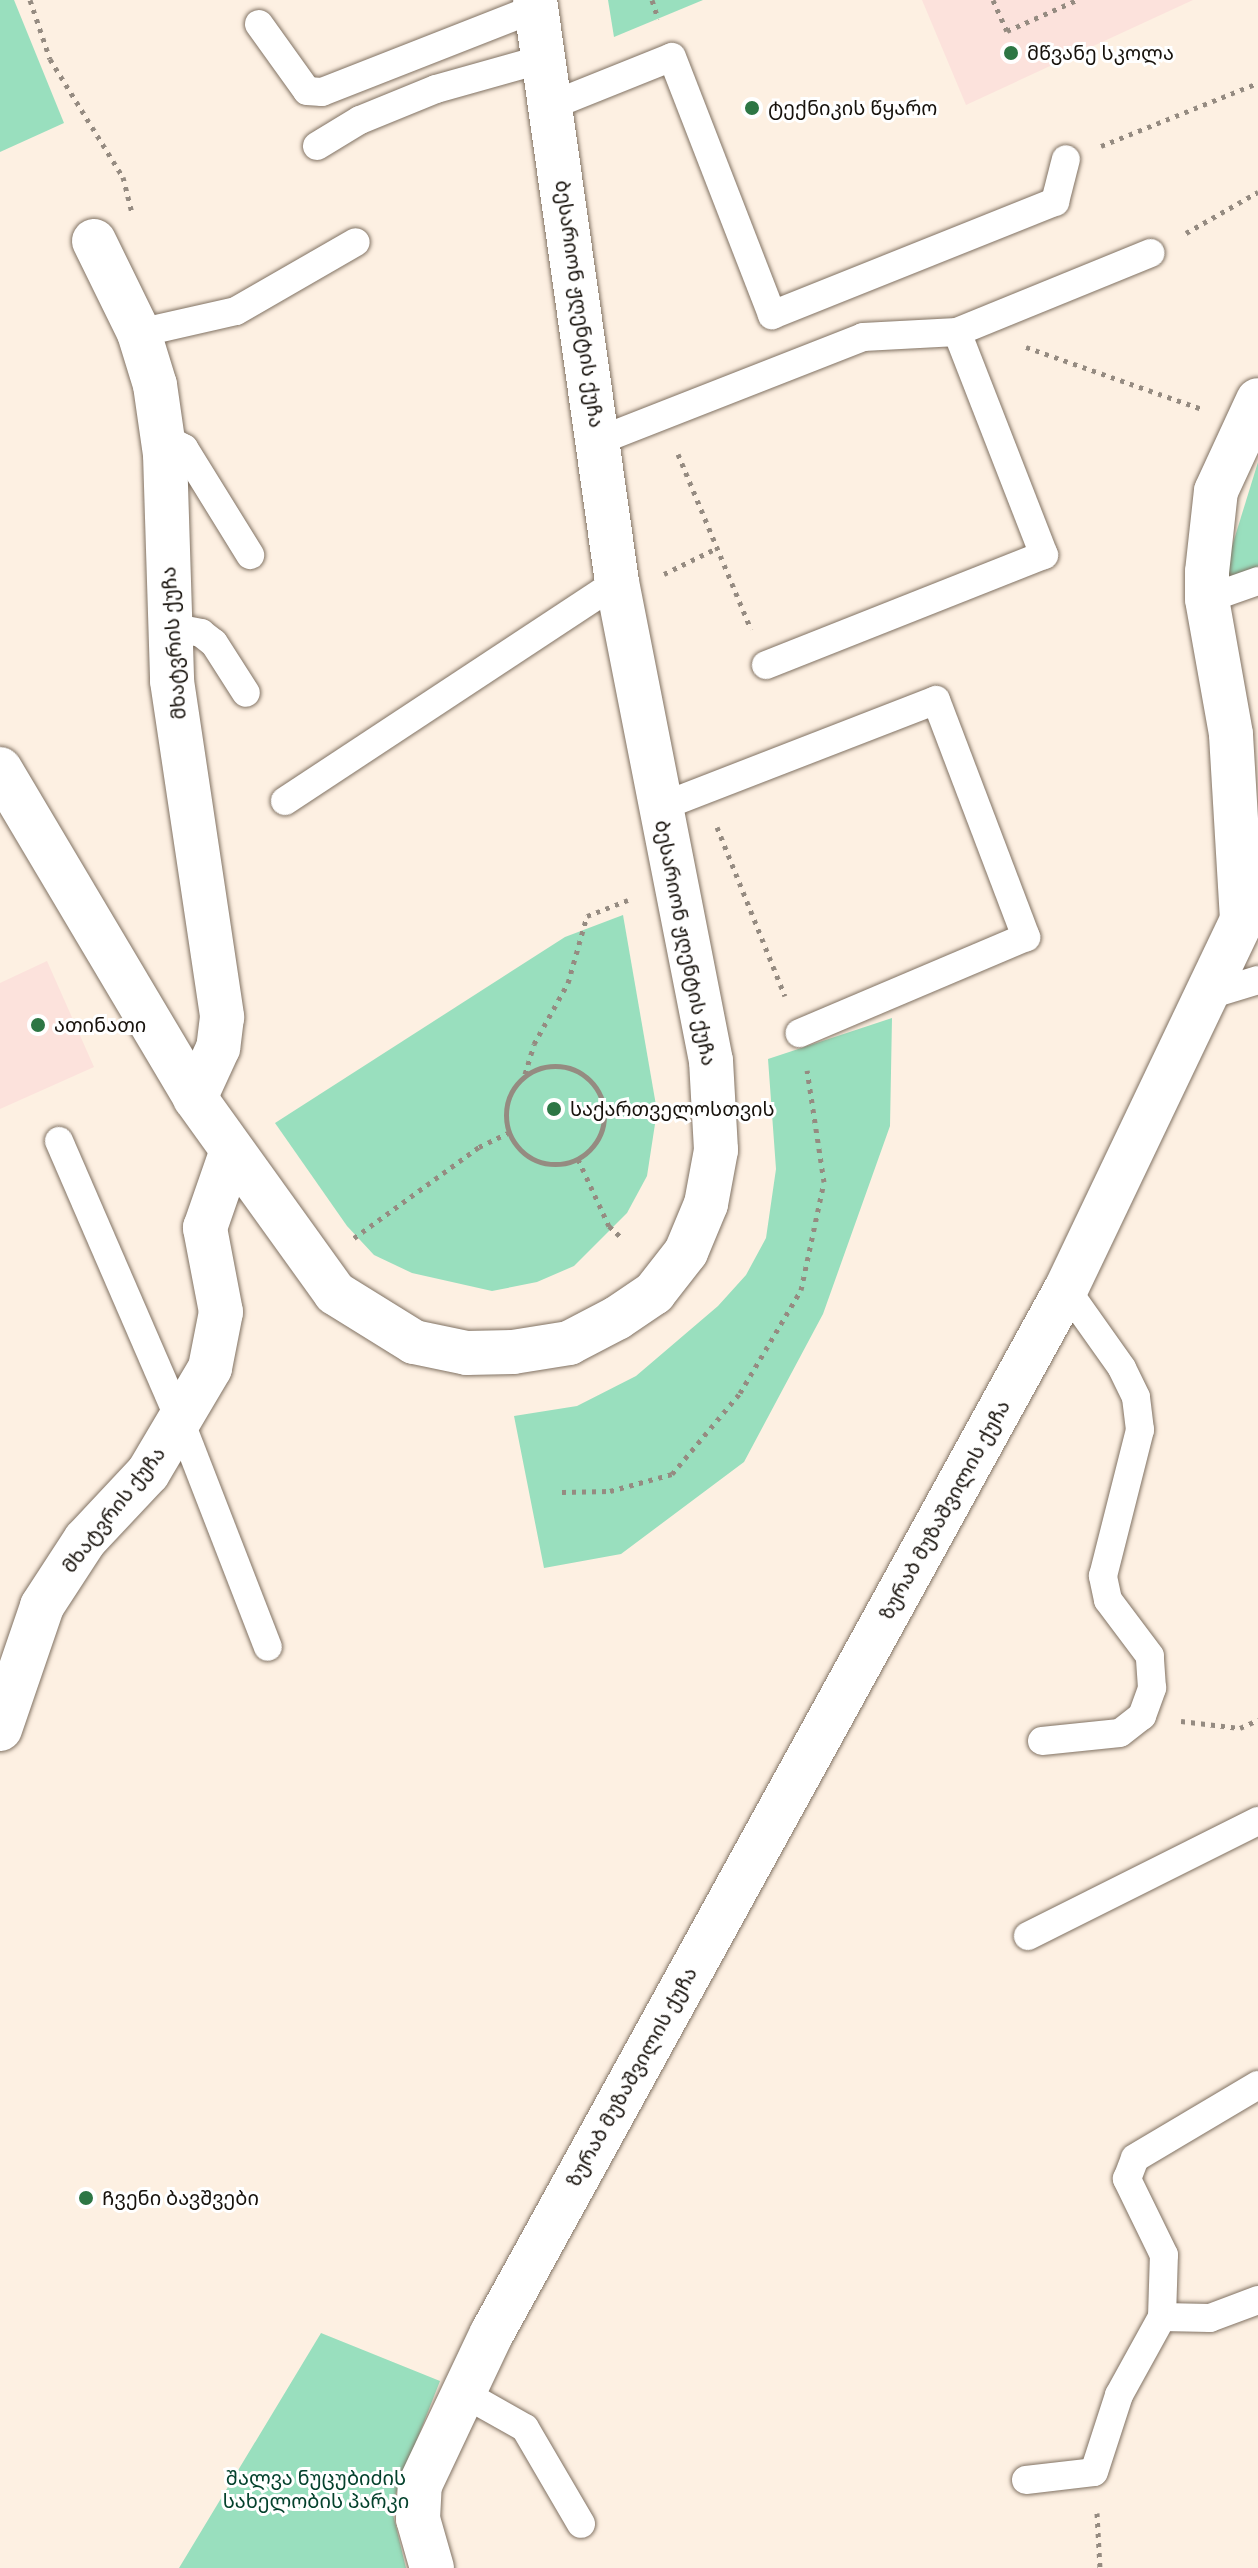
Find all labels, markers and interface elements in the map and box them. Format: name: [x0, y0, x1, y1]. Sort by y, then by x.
place label: მწვანე სკოლა: [1027, 41, 1174, 65]
marker: მწვანე სკოლა: [1002, 44, 1020, 62]
place label: ტექნიკის წყარო: [768, 96, 937, 120]
marker: ტექნიკის წყარო: [743, 99, 761, 117]
street label: ბესარიონ ჟღენტის ქუჩა: [550, 179, 608, 429]
street label: მხატვრის ქუჩა: [157, 566, 191, 720]
street label: ბესარიონ ჟღენტის ქუჩა: [649, 818, 721, 1068]
place label: ათინათი: [54, 1013, 146, 1037]
marker: ათინათი: [29, 1016, 47, 1034]
place label: საქართველოსთვის: [570, 1097, 775, 1121]
marker: საქართველოსთვის: [545, 1100, 563, 1118]
street label: ზურაბ მუზაშვილის ქუჩა: [875, 1396, 1015, 1624]
street label: მხატვრის ქუჩა: [57, 1442, 171, 1578]
street label: ზურაბ მუზაშვილის ქუჩა: [562, 1963, 702, 2191]
place label: Ჩვენი ბავშვები: [102, 2186, 259, 2210]
marker: Ჩვენი ბავშვები: [77, 2189, 95, 2207]
park label: შალვა ნუცუბიძის სახელობის პარკი: [223, 2466, 409, 2513]

